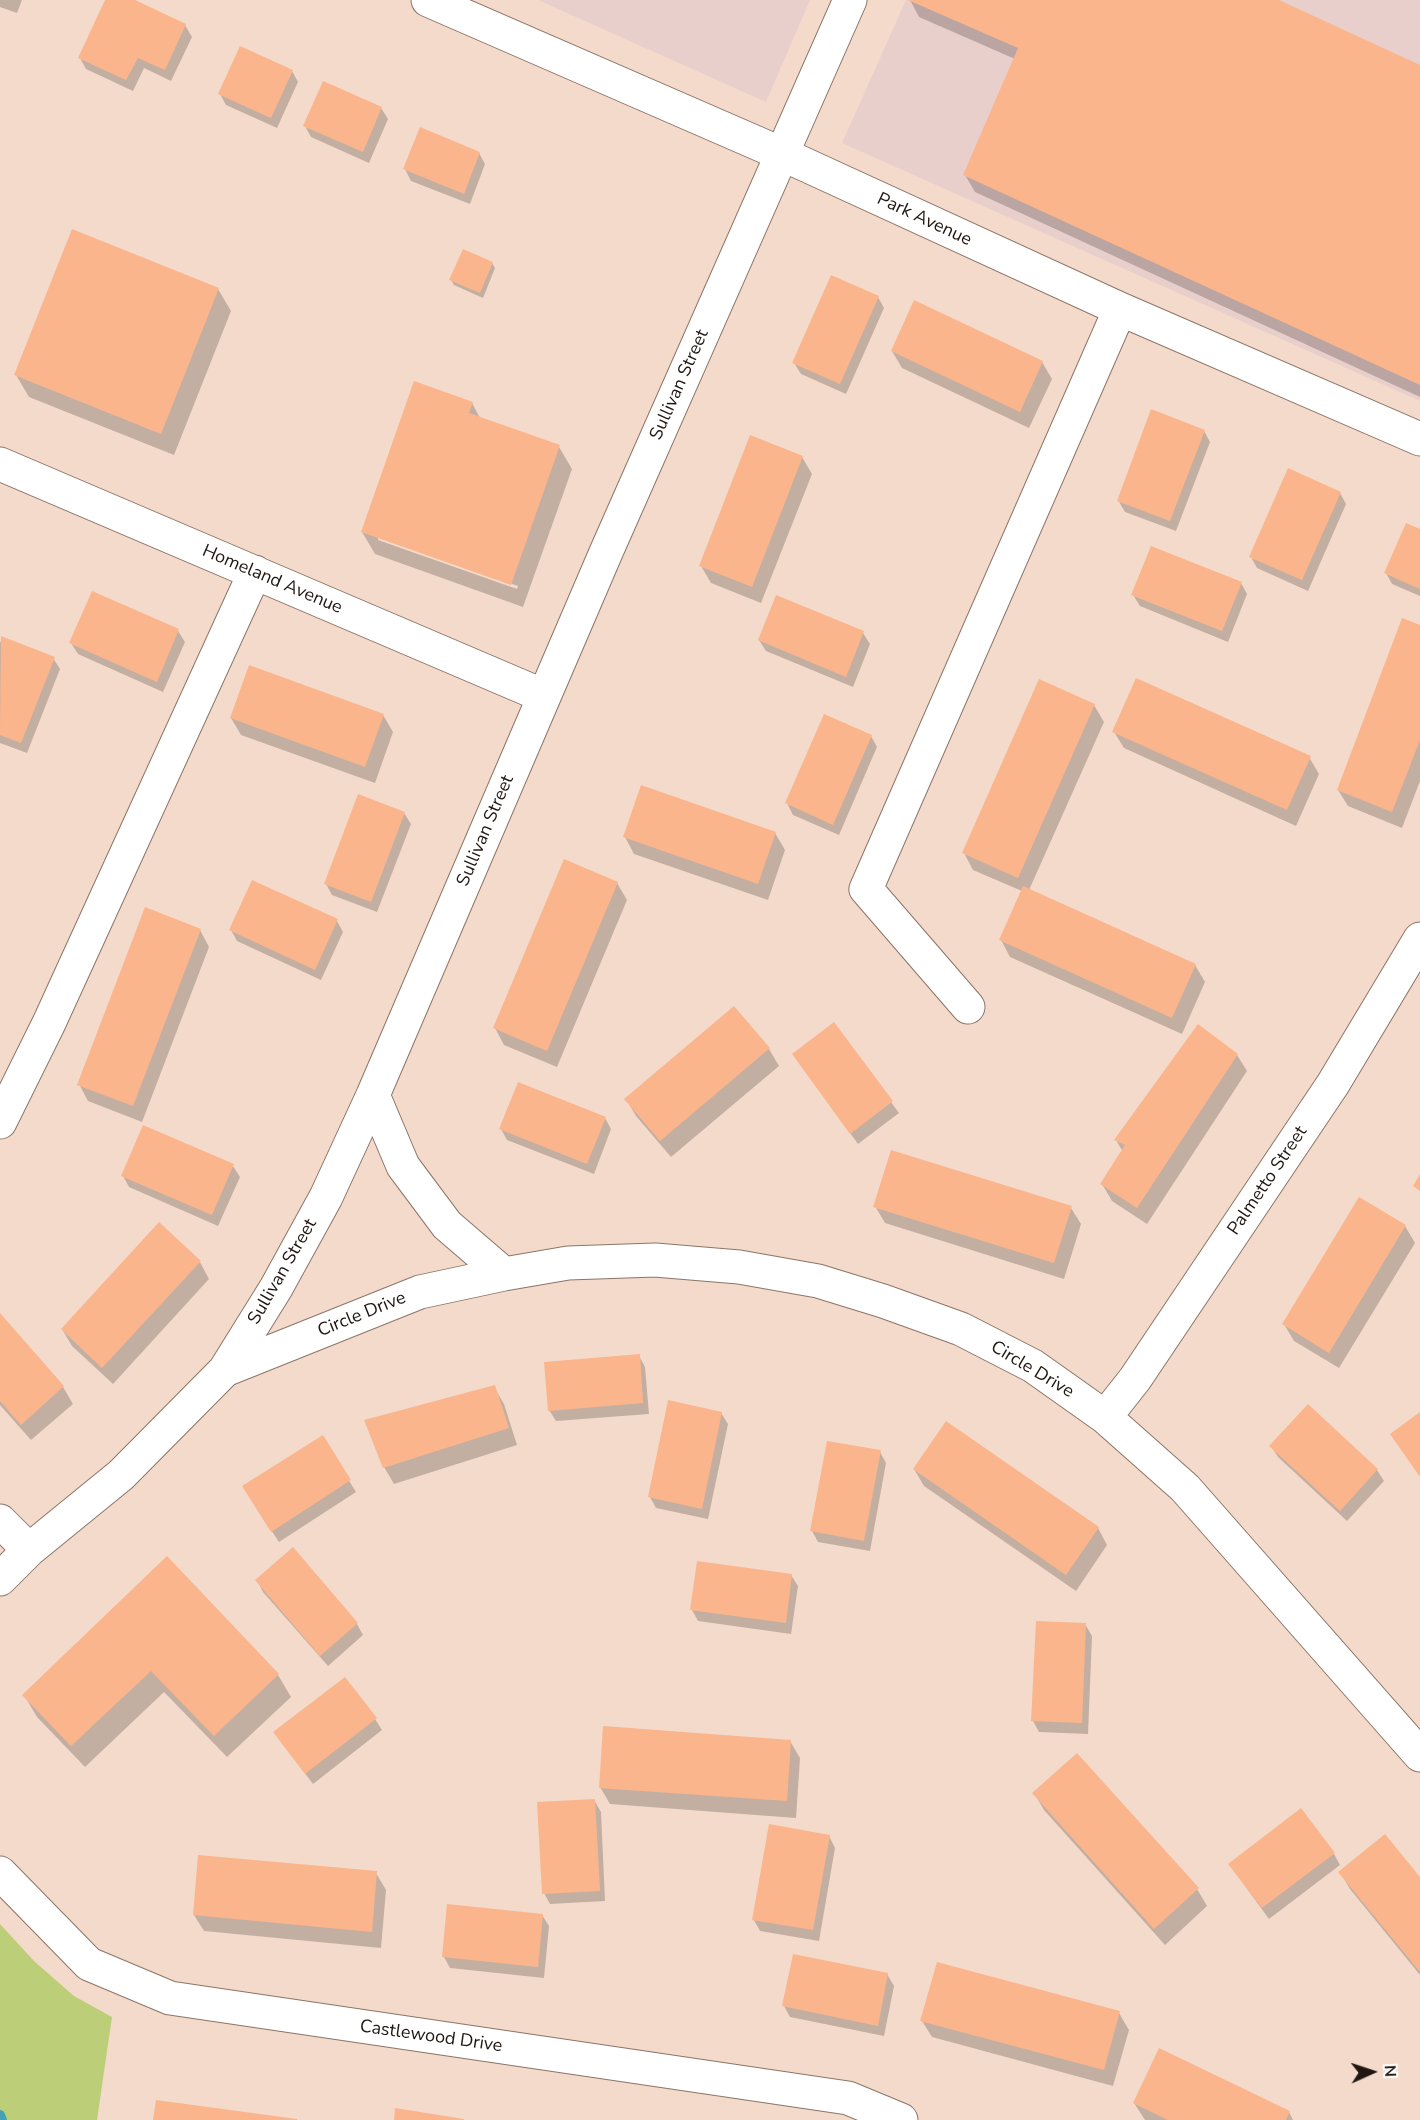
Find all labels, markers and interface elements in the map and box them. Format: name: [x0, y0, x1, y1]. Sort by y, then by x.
street label: Park Avenue: [873, 189, 975, 251]
street label: Sullivan Street: [646, 326, 714, 444]
street label: Homeland Avenue: [199, 541, 345, 619]
street label: Sullivan Street: [453, 772, 519, 890]
street label: Palmetto Street: [1224, 1122, 1312, 1240]
street label: Sullivan Street: [244, 1215, 322, 1329]
street label: Circle Drive: [315, 1288, 409, 1342]
street label: Circle Drive: [987, 1337, 1077, 1403]
street label: Castlewood Drive: [358, 2016, 504, 2058]
north arrow: [1342, 2042, 1402, 2102]
text: N: [1379, 2065, 1401, 2078]

